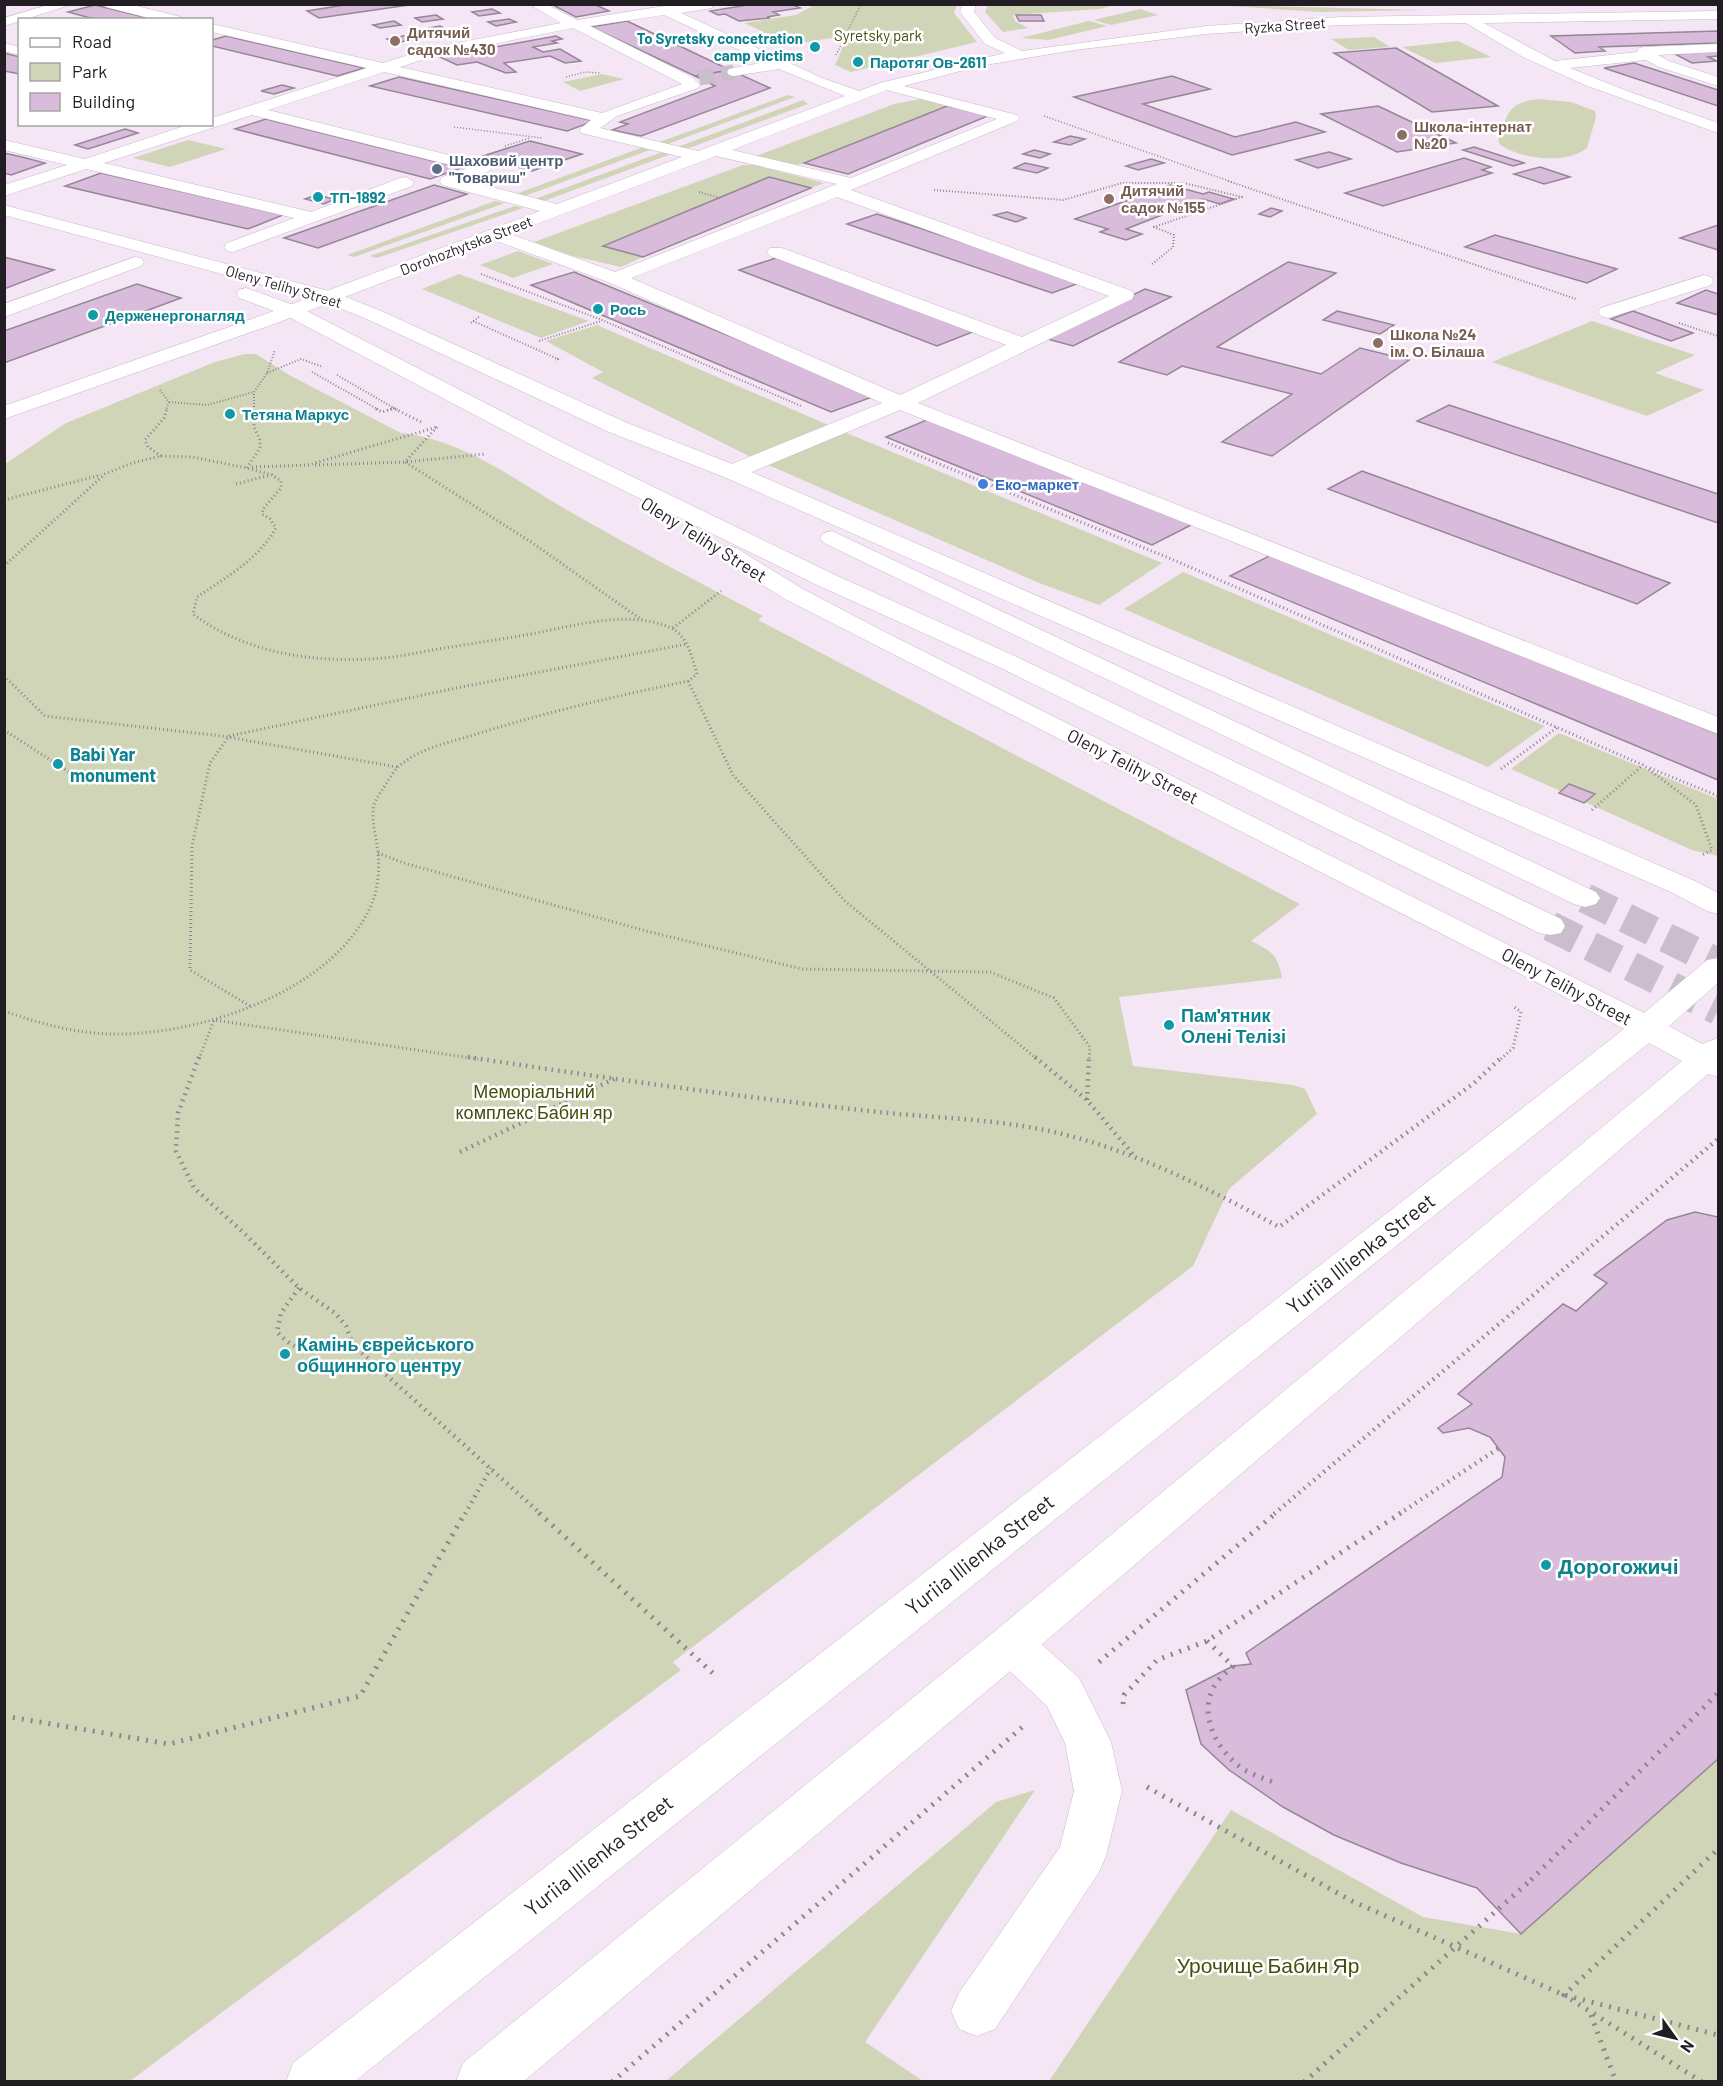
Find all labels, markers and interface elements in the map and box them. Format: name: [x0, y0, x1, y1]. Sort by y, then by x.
street label: Ryzka Street: [1244, 13, 1326, 37]
legend: [18, 18, 213, 126]
place label: Дитячий садок №430: [407, 23, 496, 58]
park label: Syretsky park: [834, 26, 922, 44]
place label: To Syretsky concetration camp victims: [637, 29, 803, 64]
text: Road: [72, 30, 112, 52]
marker: Дитячий садок №430: [388, 34, 402, 48]
marker: To Syretsky concetration camp victims: [808, 40, 822, 54]
place label: Паротяг Ов-2611: [870, 53, 987, 71]
marker: Паротяг Ов-2611: [851, 55, 865, 69]
text: Park: [72, 60, 107, 82]
text: Building: [72, 90, 135, 112]
place label: Школа-інтернат №20: [1414, 117, 1532, 152]
marker: Школа-інтернат №20: [1395, 128, 1409, 142]
place label: Шаховий центр "Товариш": [449, 151, 563, 186]
marker: Шаховий центр "Товариш": [430, 162, 444, 176]
place label: Дитячий садок №155: [1121, 181, 1205, 216]
place label: ТП-1892: [330, 188, 386, 206]
marker: ТП-1892: [311, 190, 325, 204]
marker: Дитячий садок №155: [1102, 192, 1116, 206]
street label: Dorohozhytska Street: [397, 211, 535, 279]
street label: Oleny Telihy Street: [224, 261, 344, 311]
place label: Рось: [610, 300, 646, 318]
marker: Рось: [591, 302, 605, 316]
place label: Держенергонагляд: [105, 306, 245, 324]
marker: Держенергонагляд: [86, 308, 100, 322]
place label: Школа №24 ім. О. Білаша: [1390, 325, 1485, 360]
marker: Школа №24 ім. О. Білаша: [1371, 336, 1385, 350]
place label: Тетяна Маркус: [242, 405, 349, 423]
marker: Тетяна Маркус: [223, 407, 237, 421]
place label: Еко-маркет: [995, 475, 1079, 493]
marker: Еко-маркет: [976, 477, 990, 491]
street label: Oleny Telihy Street: [637, 491, 771, 587]
street label: Oleny Telihy Street: [1064, 723, 1202, 809]
place label: Babi Yar monument: [70, 743, 156, 786]
marker: Babi Yar monument: [51, 757, 65, 771]
street label: Oleny Telihy Street: [1498, 942, 1636, 1030]
place label: Пам'ятник Олені Телізі: [1181, 1004, 1286, 1047]
marker: Пам'ятник Олені Телізі: [1162, 1018, 1176, 1032]
park label: Меморіальний комплекс Бабин яр: [456, 1080, 612, 1123]
street label: Yuriia Illienka Street: [1281, 1187, 1439, 1319]
place label: Камінь єврейського общинного центру: [297, 1333, 474, 1376]
marker: Камінь єврейського общинного центру: [278, 1347, 292, 1361]
street label: Yuriia Illienka Street: [900, 1488, 1058, 1620]
place label: Дорогожичі: [1558, 1553, 1679, 1578]
marker: Дорогожичі: [1539, 1558, 1553, 1572]
street label: Yuriia Illienka Street: [519, 1789, 677, 1921]
park label: Урочище Бабин Яр: [1177, 1952, 1359, 1977]
north arrow: [1645, 2008, 1705, 2068]
text: N: [1677, 2037, 1699, 2056]

